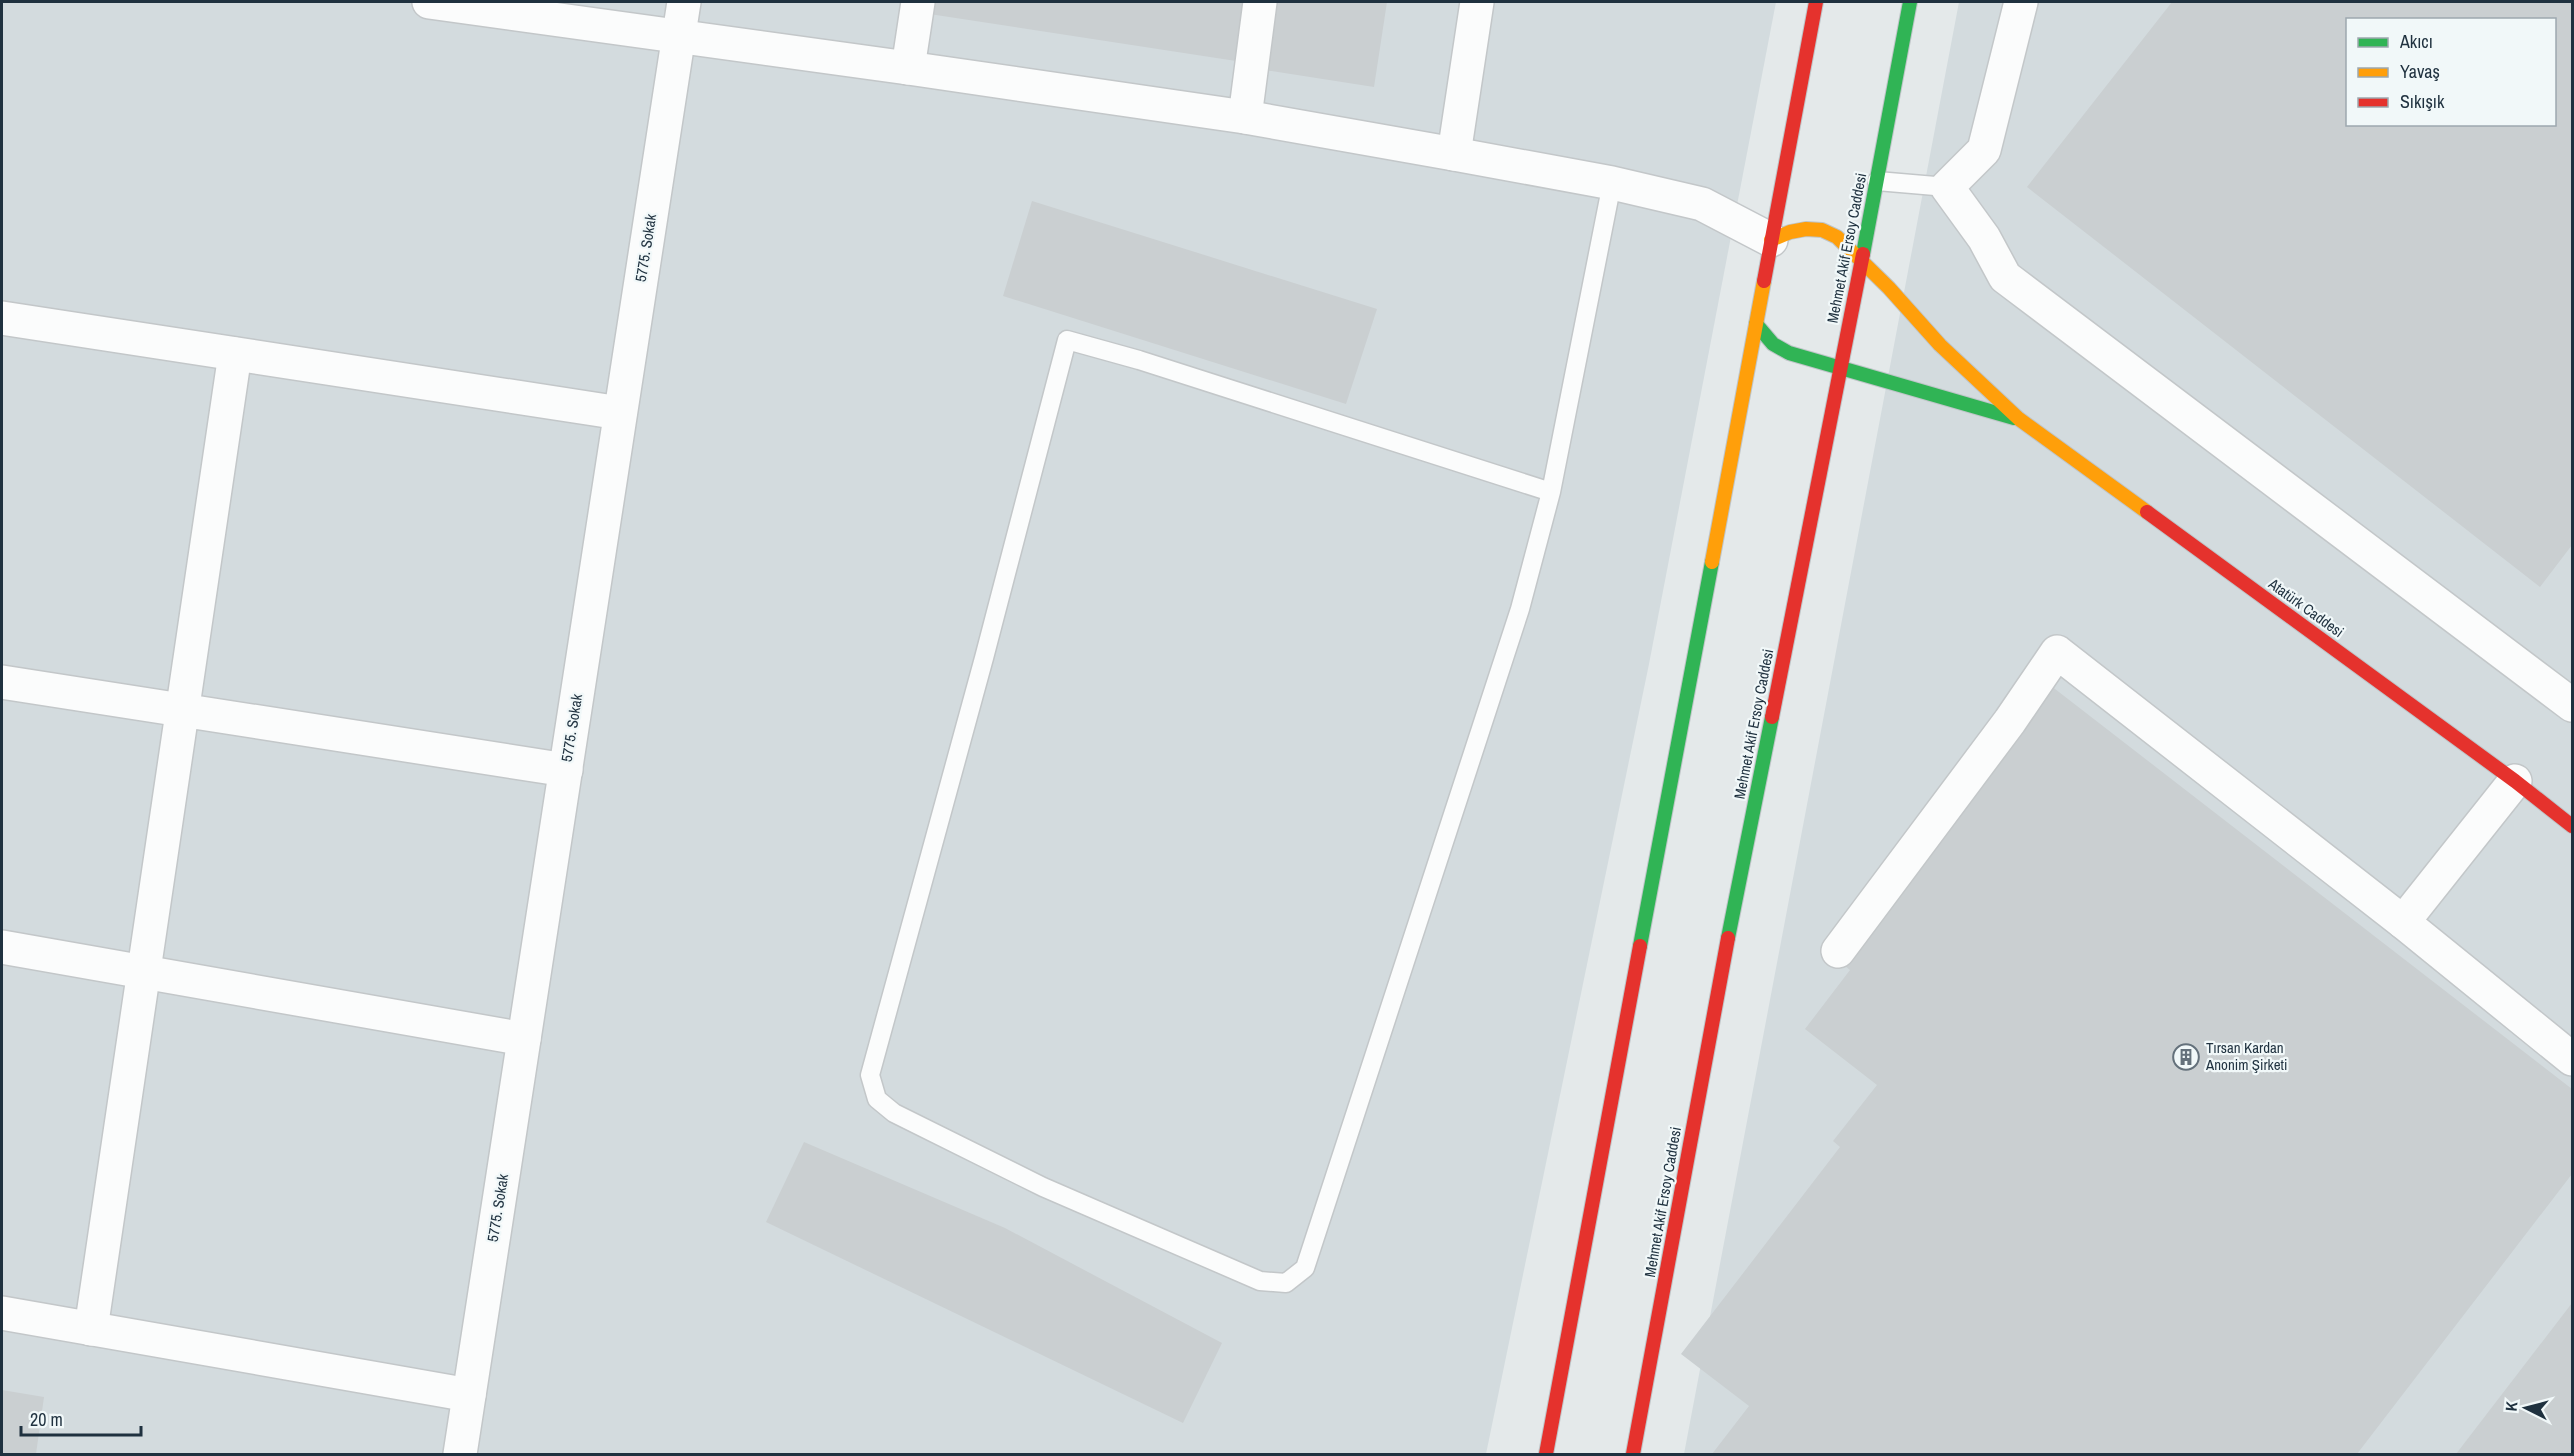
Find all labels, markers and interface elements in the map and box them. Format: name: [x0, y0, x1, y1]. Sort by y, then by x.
legend: [2346, 18, 2556, 126]
text: Akıcı: [2399, 29, 2433, 54]
text: Yavaş: [2400, 59, 2440, 84]
text: Sıkışık: [2400, 89, 2445, 114]
street label: Mehmet Akif Ersoy Caddesi: [1822, 171, 1871, 325]
street label: 5775. Sokak: [630, 212, 661, 283]
street label: Atatürk Caddesi: [2264, 573, 2348, 642]
street label: Mehmet Akif Ersoy Caddesi: [1729, 647, 1778, 801]
street label: 5775. Sokak: [556, 692, 587, 763]
place label: Tırsan Kardan Anonim Şirketi: [2205, 1037, 2287, 1075]
building icon: Tırsan Kardan Anonim Şirketi: [2171, 1042, 2201, 1072]
street label: Mehmet Akif Ersoy Caddesi: [1639, 1125, 1686, 1279]
street label: 5775. Sokak: [482, 1172, 513, 1243]
north arrow: [2496, 1378, 2556, 1438]
scale bar: [21, 1399, 141, 1437]
text: K: [2500, 1400, 2523, 1412]
text: 20 m: [30, 1407, 63, 1432]

